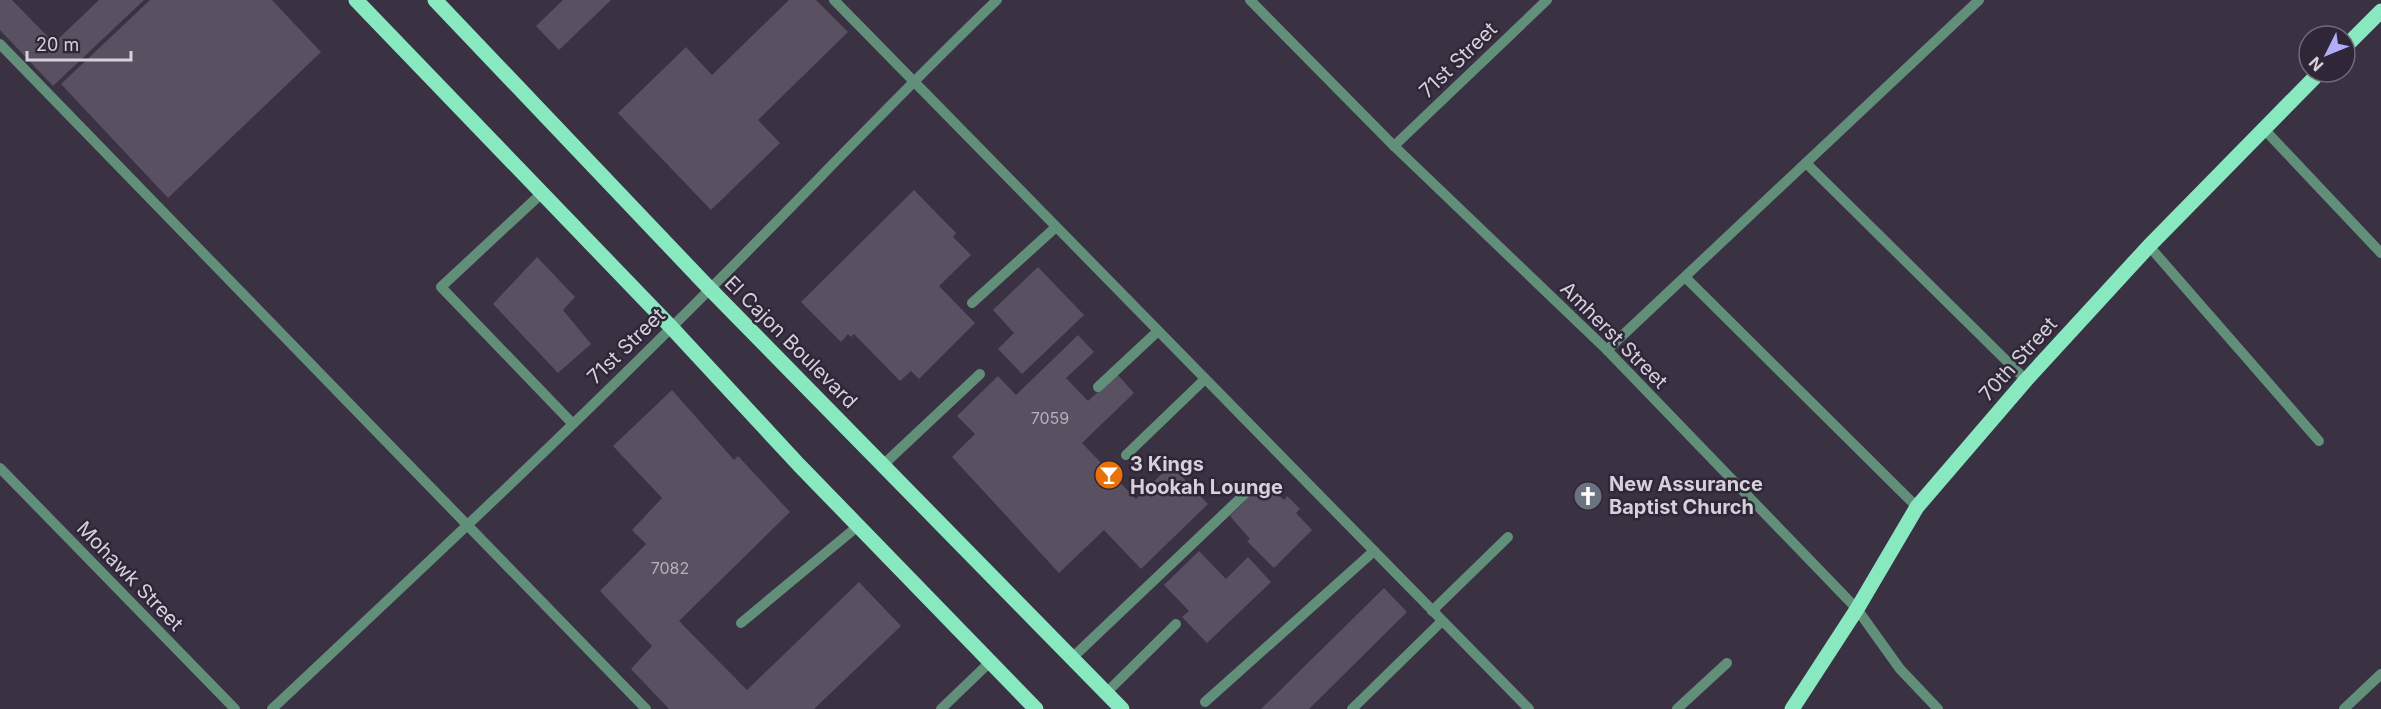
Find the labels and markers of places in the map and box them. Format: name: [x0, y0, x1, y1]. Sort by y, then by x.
place label: 3 Kings Hookah Lounge: [1130, 452, 1283, 499]
bar icon: 3 Kings Hookah Lounge: [1093, 459, 1125, 491]
place label: New Assurance Baptist Church: [1609, 472, 1763, 519]
church icon: New Assurance Baptist Church: [1572, 480, 1604, 512]

